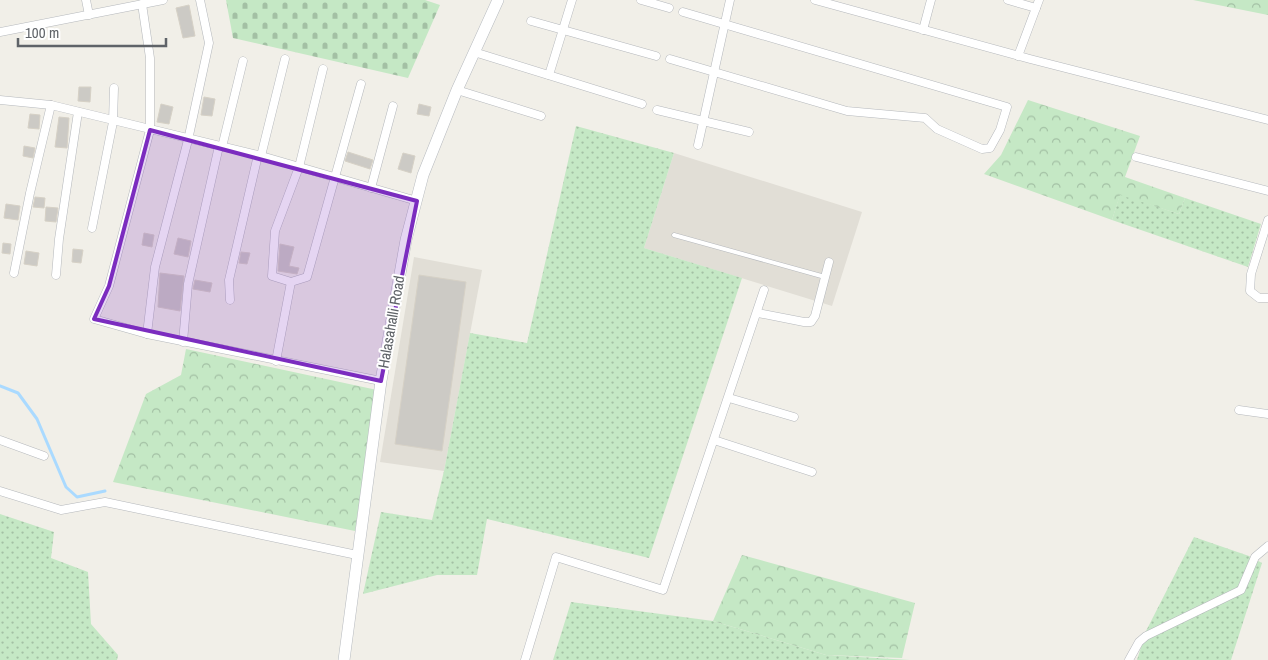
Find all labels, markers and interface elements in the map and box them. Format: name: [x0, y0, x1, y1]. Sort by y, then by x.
scale bar: [18, 15, 165, 47]
text: 100 m: [25, 22, 59, 43]
street label: Halasahalli Road: [373, 274, 409, 370]

